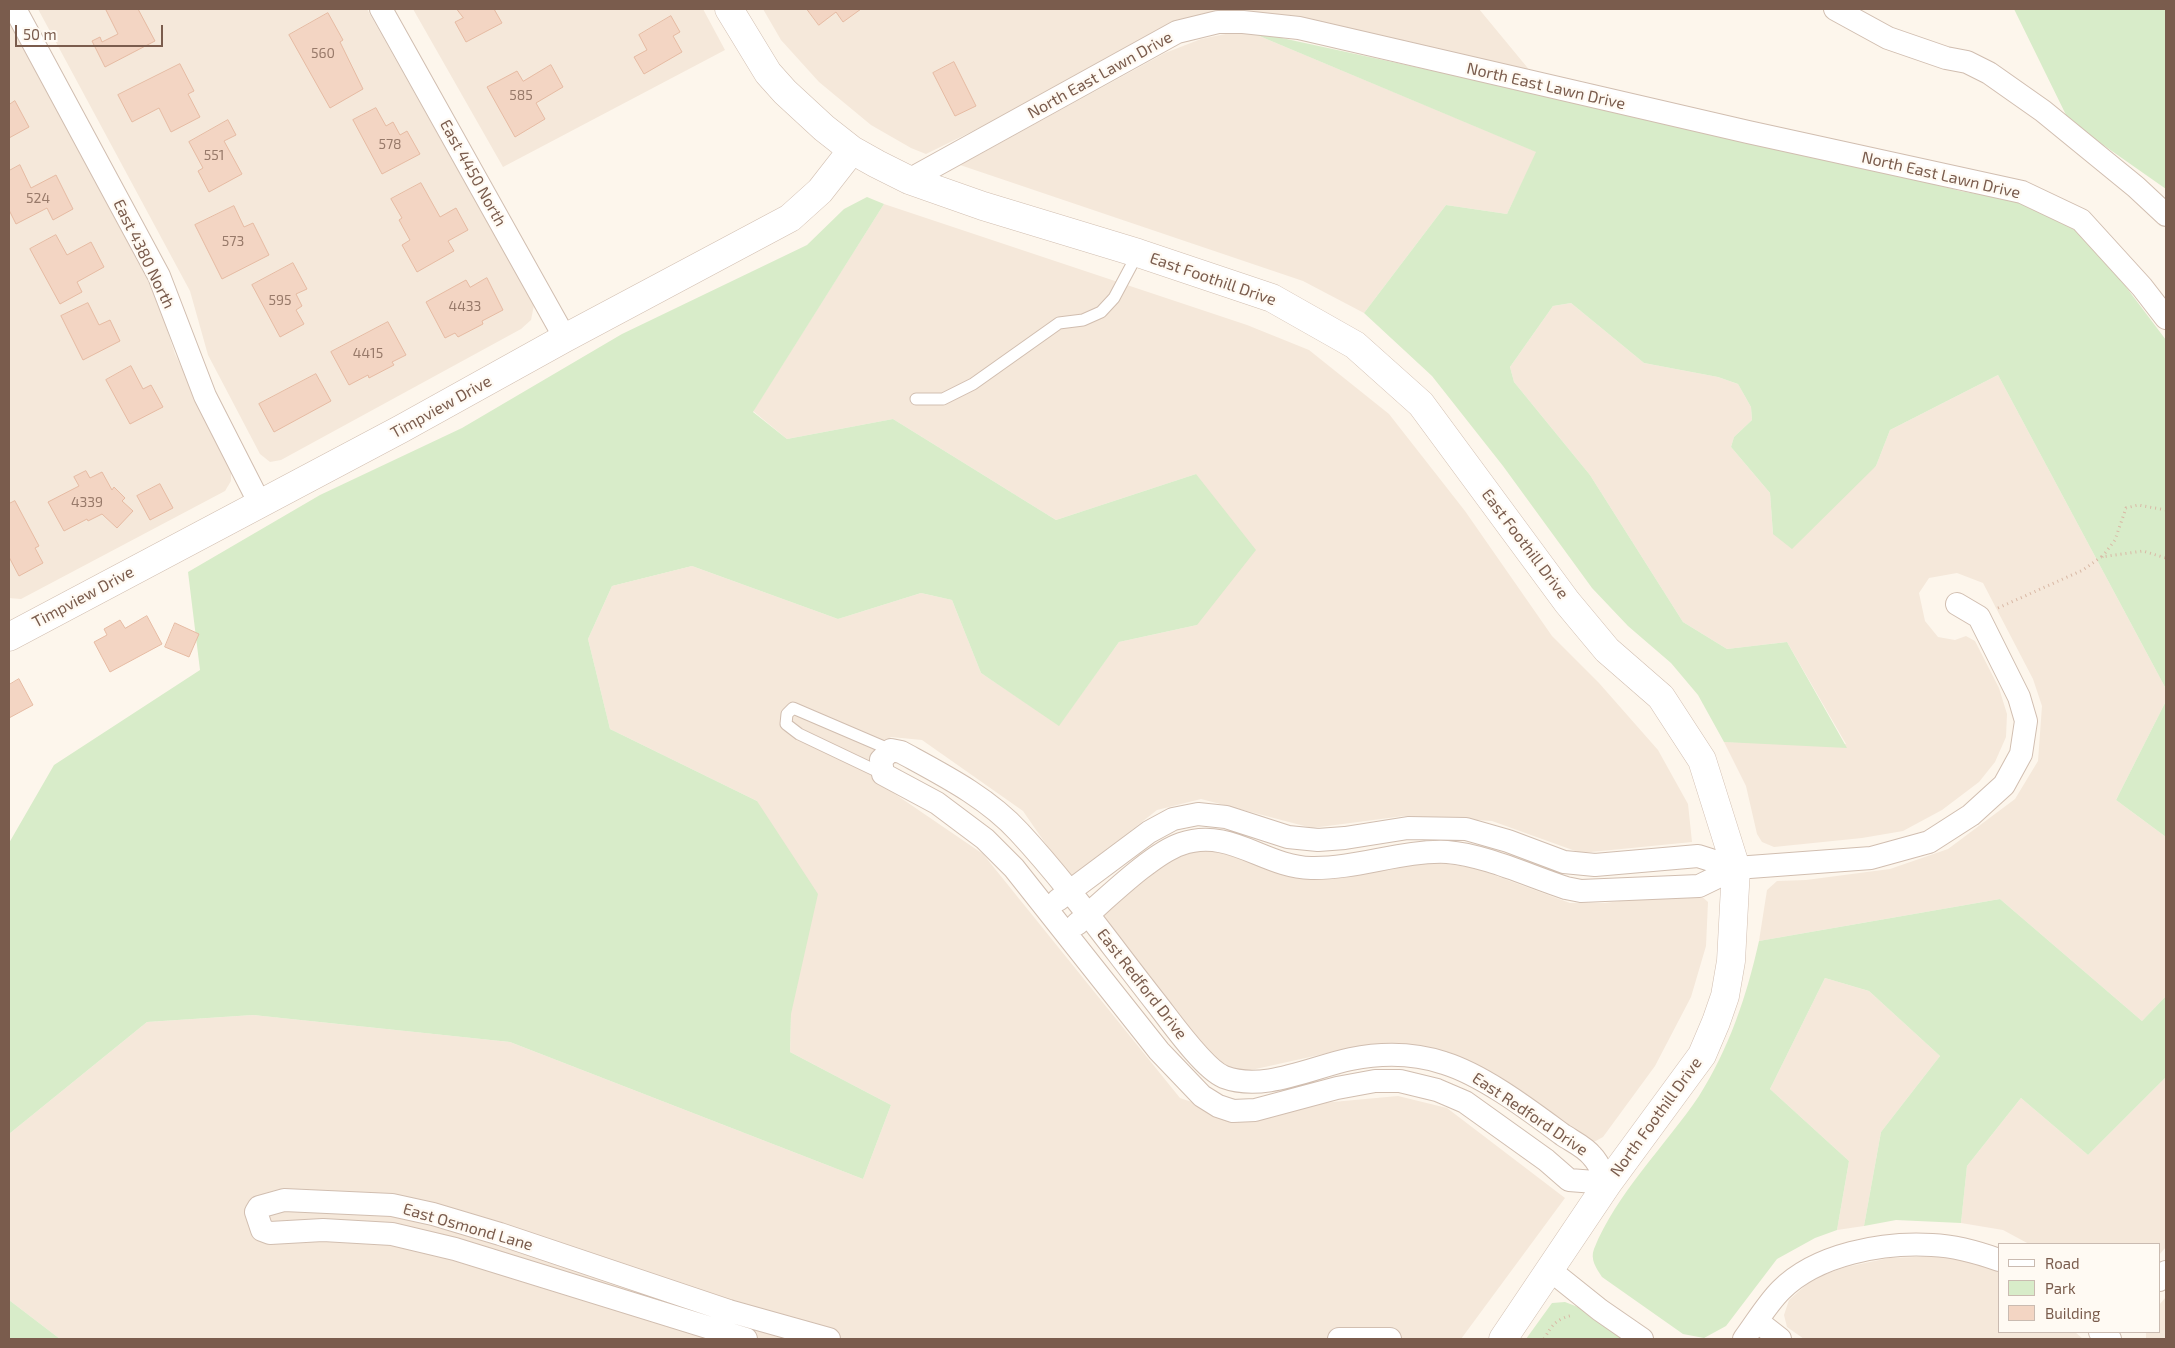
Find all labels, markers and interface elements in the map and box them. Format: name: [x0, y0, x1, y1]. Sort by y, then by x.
scale bar: [18, 15, 165, 47]
text: 50 m: [23, 25, 57, 43]
street label: North East Lawn Drive: [1024, 27, 1176, 123]
house number: 560: [311, 45, 335, 61]
street label: North East Lawn Drive: [1465, 58, 1627, 114]
house number: 585: [509, 87, 533, 103]
street label: East 4450 North: [436, 116, 510, 230]
house number: 578: [378, 136, 402, 152]
house number: 551: [204, 147, 224, 163]
street label: North East Lawn Drive: [1860, 147, 2022, 203]
house number: 524: [26, 190, 50, 206]
street label: East 4380 North: [109, 196, 179, 312]
house number: 573: [222, 233, 244, 249]
street label: East Foothill Drive: [1147, 248, 1279, 310]
house number: 595: [268, 292, 292, 308]
house number: 4433: [449, 298, 481, 314]
house number: 4415: [353, 345, 383, 361]
street label: Timpview Drive: [387, 371, 495, 443]
street label: East Foothill Drive: [1477, 485, 1573, 603]
house number: 4339: [71, 494, 103, 510]
street label: Timpview Drive: [29, 562, 137, 632]
street label: East Redford Drive: [1093, 925, 1191, 1043]
street label: North Foothill Drive: [1606, 1054, 1706, 1180]
street label: East Redford Drive: [1469, 1068, 1591, 1160]
street label: East Osmond Lane: [401, 1199, 535, 1255]
legend: [1998, 1243, 2160, 1333]
text: Road: [2045, 1254, 2080, 1272]
text: Park: [2045, 1279, 2076, 1297]
text: Building: [2045, 1304, 2100, 1322]

